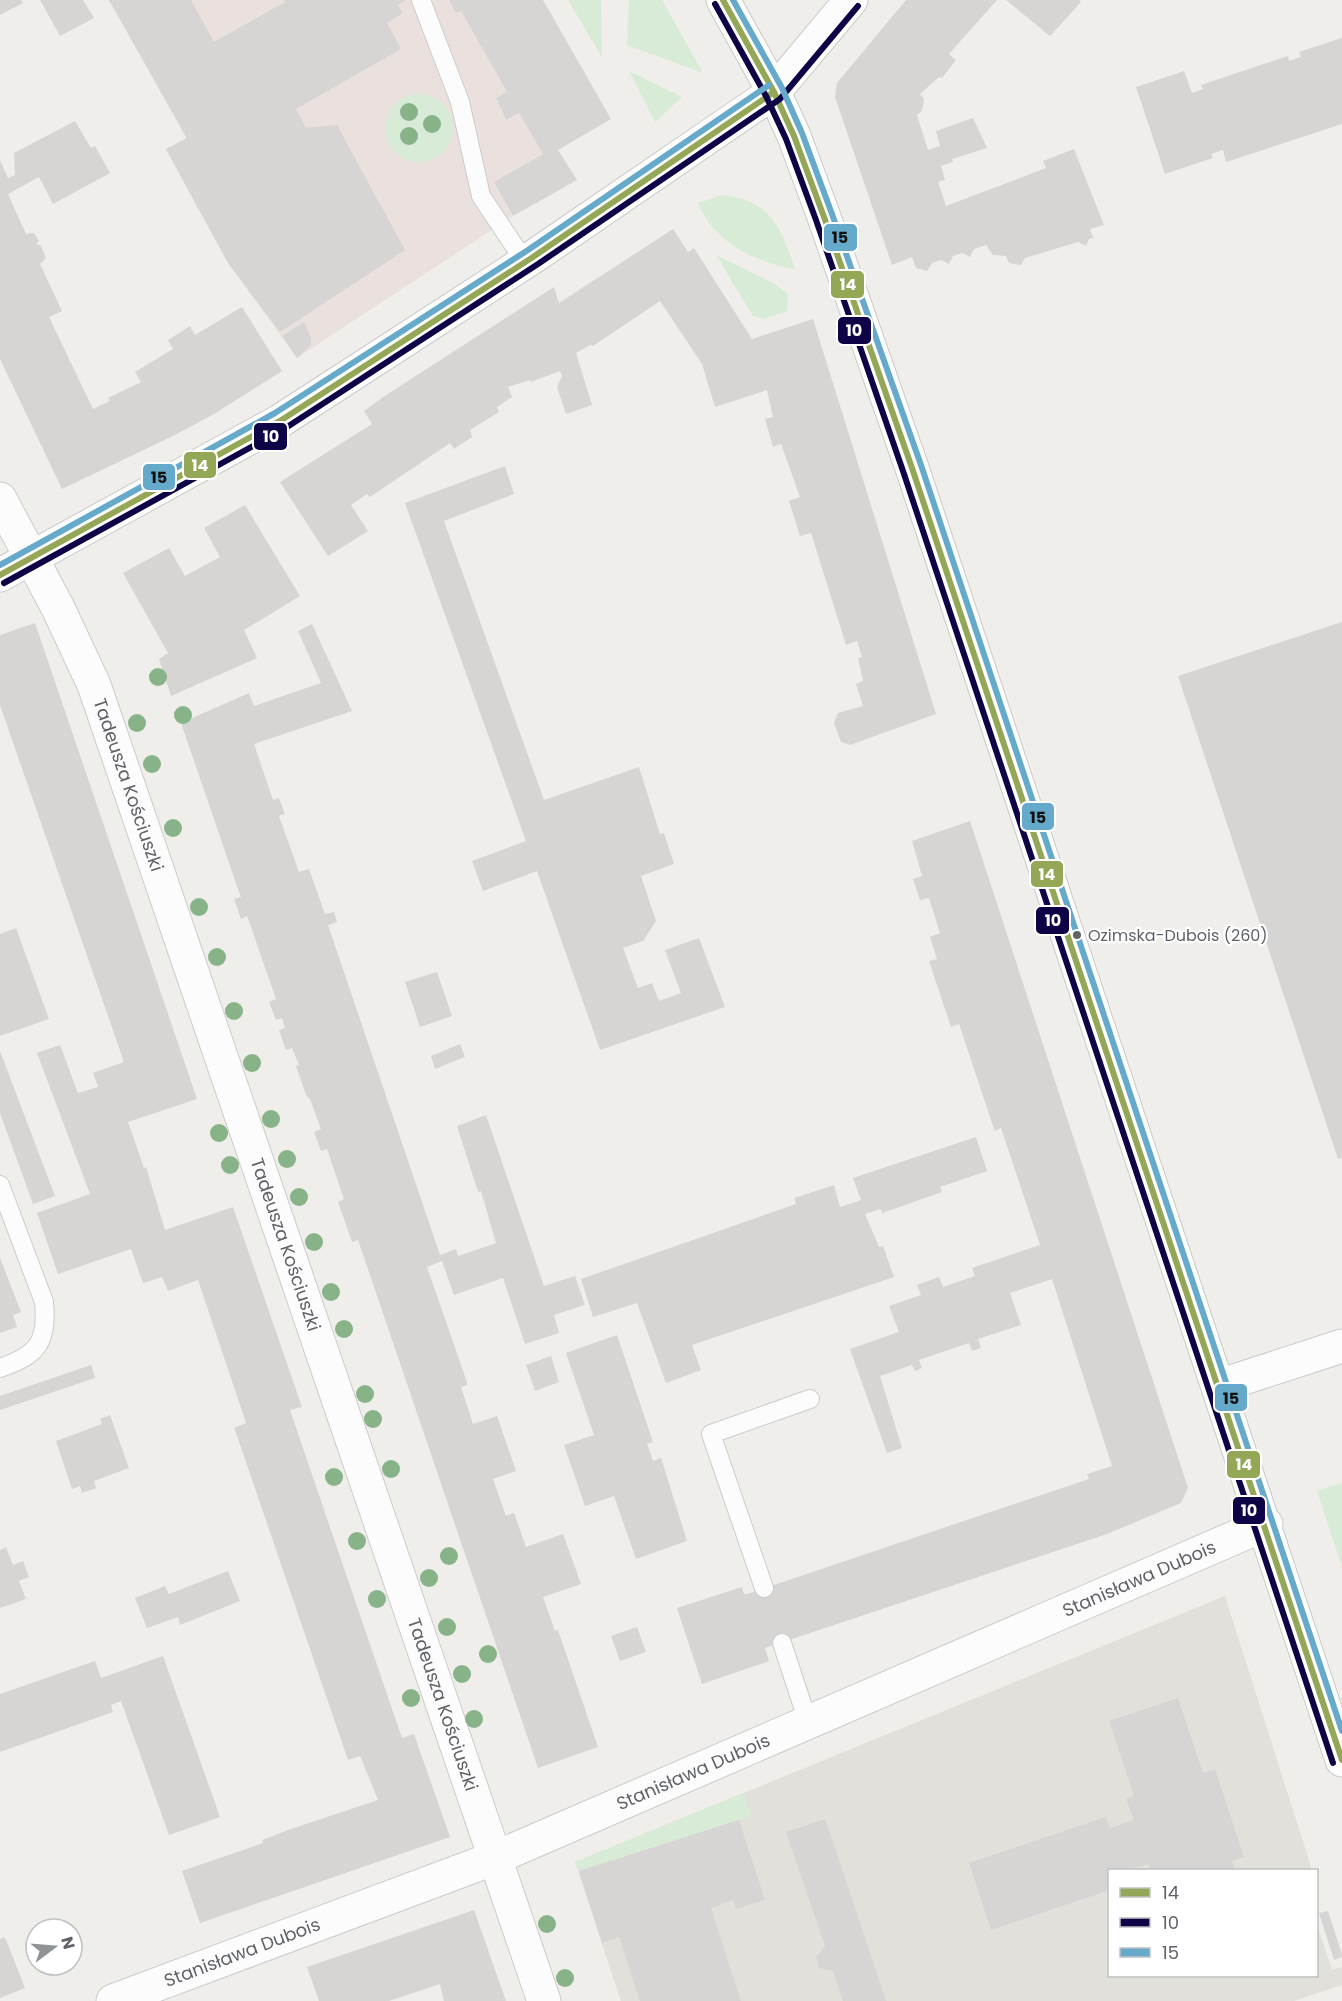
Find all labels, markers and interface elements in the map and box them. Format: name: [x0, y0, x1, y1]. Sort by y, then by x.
line badge: 15: [823, 223, 858, 252]
text: 15: [832, 226, 848, 249]
line badge: 14: [830, 270, 865, 299]
text: 14: [840, 273, 857, 296]
line badge: 10: [837, 316, 872, 345]
text: 10: [846, 319, 862, 342]
line badge: 10: [253, 422, 288, 451]
text: 10: [263, 425, 279, 448]
line badge: 14: [183, 451, 217, 479]
text: 14: [192, 454, 209, 477]
line badge: 15: [142, 463, 176, 491]
text: 15: [151, 466, 167, 489]
street label: Tadeusza Kościuszki: [87, 695, 170, 875]
line badge: 15: [1021, 802, 1055, 831]
text: 15: [1030, 806, 1046, 829]
line badge: 14: [1030, 860, 1064, 888]
text: 14: [1039, 863, 1056, 886]
line badge: 10: [1035, 906, 1070, 935]
text: 10: [1045, 909, 1061, 932]
place label: Ozimska-Dubois (260): [1088, 924, 1268, 947]
marker: Ozimska-Dubois (260): [1071, 929, 1083, 941]
street label: Tadeusza Kościuszki: [245, 1155, 327, 1334]
line badge: 15: [1214, 1383, 1248, 1412]
text: 15: [1223, 1387, 1239, 1410]
line badge: 14: [1226, 1450, 1261, 1479]
text: 14: [1236, 1453, 1253, 1476]
line badge: 10: [1232, 1496, 1266, 1525]
text: 10: [1241, 1499, 1257, 1522]
street label: Stanisława Dubois: [1058, 1534, 1220, 1623]
street label: Tadeusza Kościuszki: [402, 1615, 484, 1794]
street label: Stanisława Dubois: [612, 1727, 774, 1816]
legend: [1108, 1869, 1318, 1977]
text: 14: [1162, 1880, 1179, 1905]
text: 10: [1162, 1910, 1179, 1935]
street label: Stanisława Dubois: [160, 1912, 324, 1993]
north arrow: [24, 1917, 84, 1977]
text: N: [55, 1934, 81, 1952]
text: 15: [1162, 1940, 1179, 1965]

